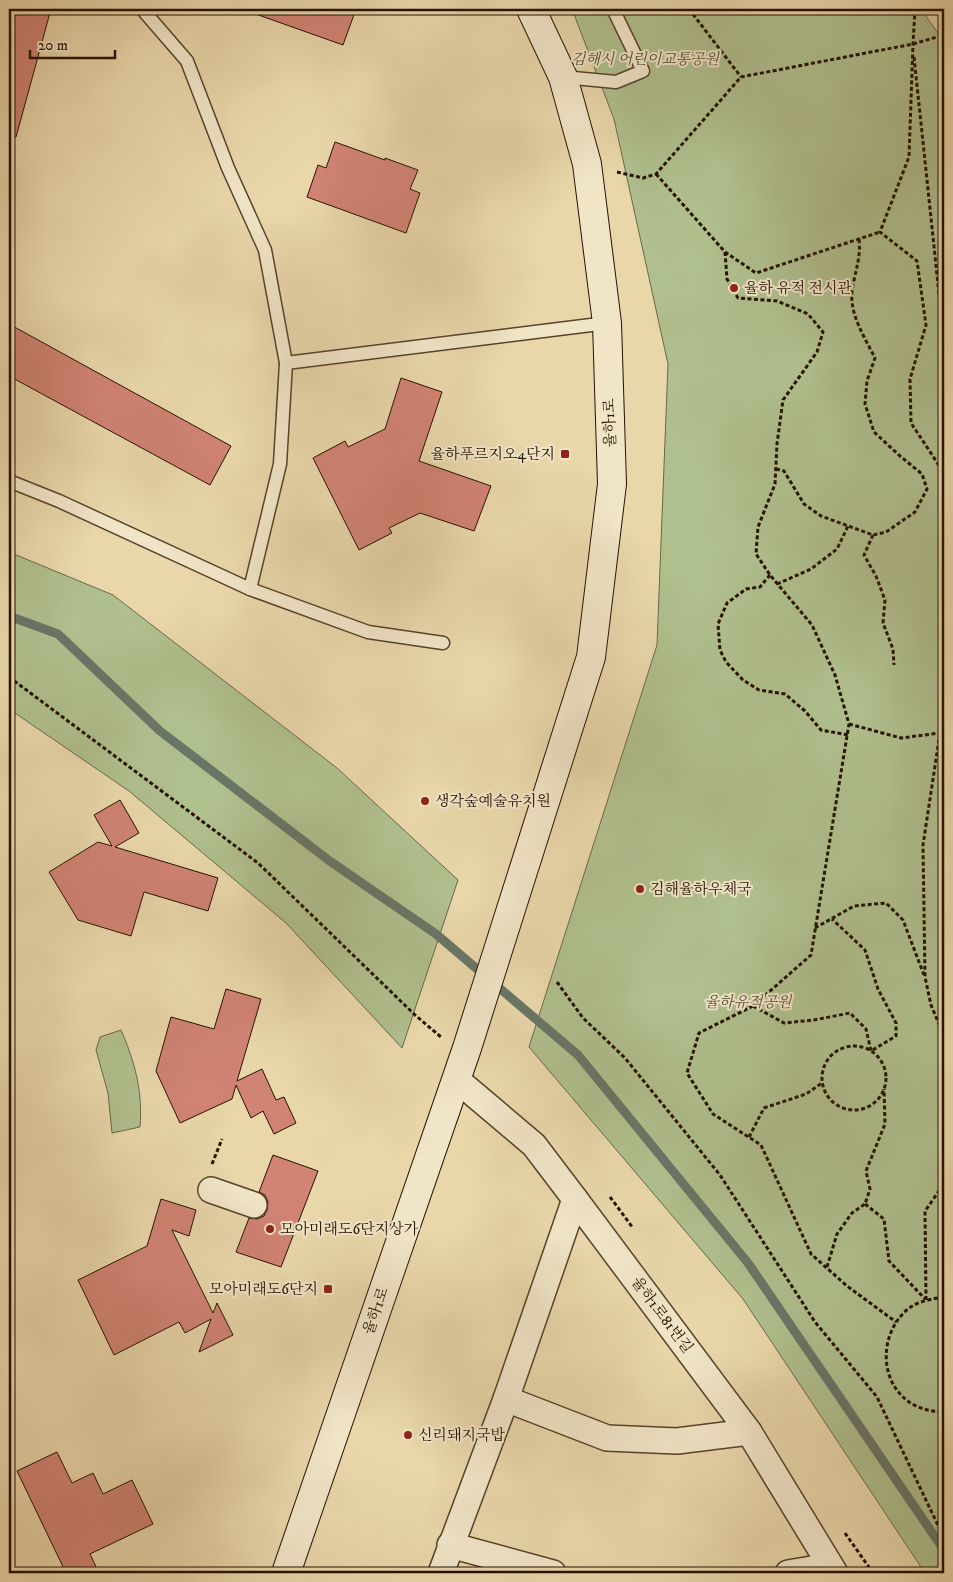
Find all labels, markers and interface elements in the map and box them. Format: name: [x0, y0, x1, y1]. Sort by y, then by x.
scale bar: [30, 28, 115, 60]
text: 20 m: [38, 36, 68, 55]
park label: 김해시 어린이교통공원: [571, 50, 721, 69]
place label: 율하 유적 전시관: [744, 279, 852, 298]
marker: 율하 유적 전시관: [728, 282, 740, 294]
street label: 율하1로: [600, 398, 620, 448]
place label: 율하푸르지오4단지: [430, 445, 555, 464]
marker: 율하푸르지오4단지: [559, 448, 571, 460]
place label: 생각숲예술유치원: [435, 792, 551, 811]
marker: 생각숲예술유치원: [419, 795, 431, 807]
place label: 김해율하우체국: [650, 880, 752, 899]
marker: 김해율하우체국: [634, 883, 646, 895]
park label: 율하유적공원: [705, 993, 793, 1012]
place label: 모아미래도6단지상가: [280, 1220, 419, 1239]
marker: 모아미래도6단지상가: [264, 1223, 276, 1235]
street label: 율하1로81번길: [627, 1273, 697, 1357]
place label: 모아미래도6단지: [209, 1280, 318, 1299]
marker: 모아미래도6단지: [322, 1283, 334, 1295]
street label: 율하1로: [359, 1284, 393, 1337]
place label: 신리돼지국밥: [418, 1426, 505, 1445]
marker: 신리돼지국밥: [402, 1429, 414, 1441]

